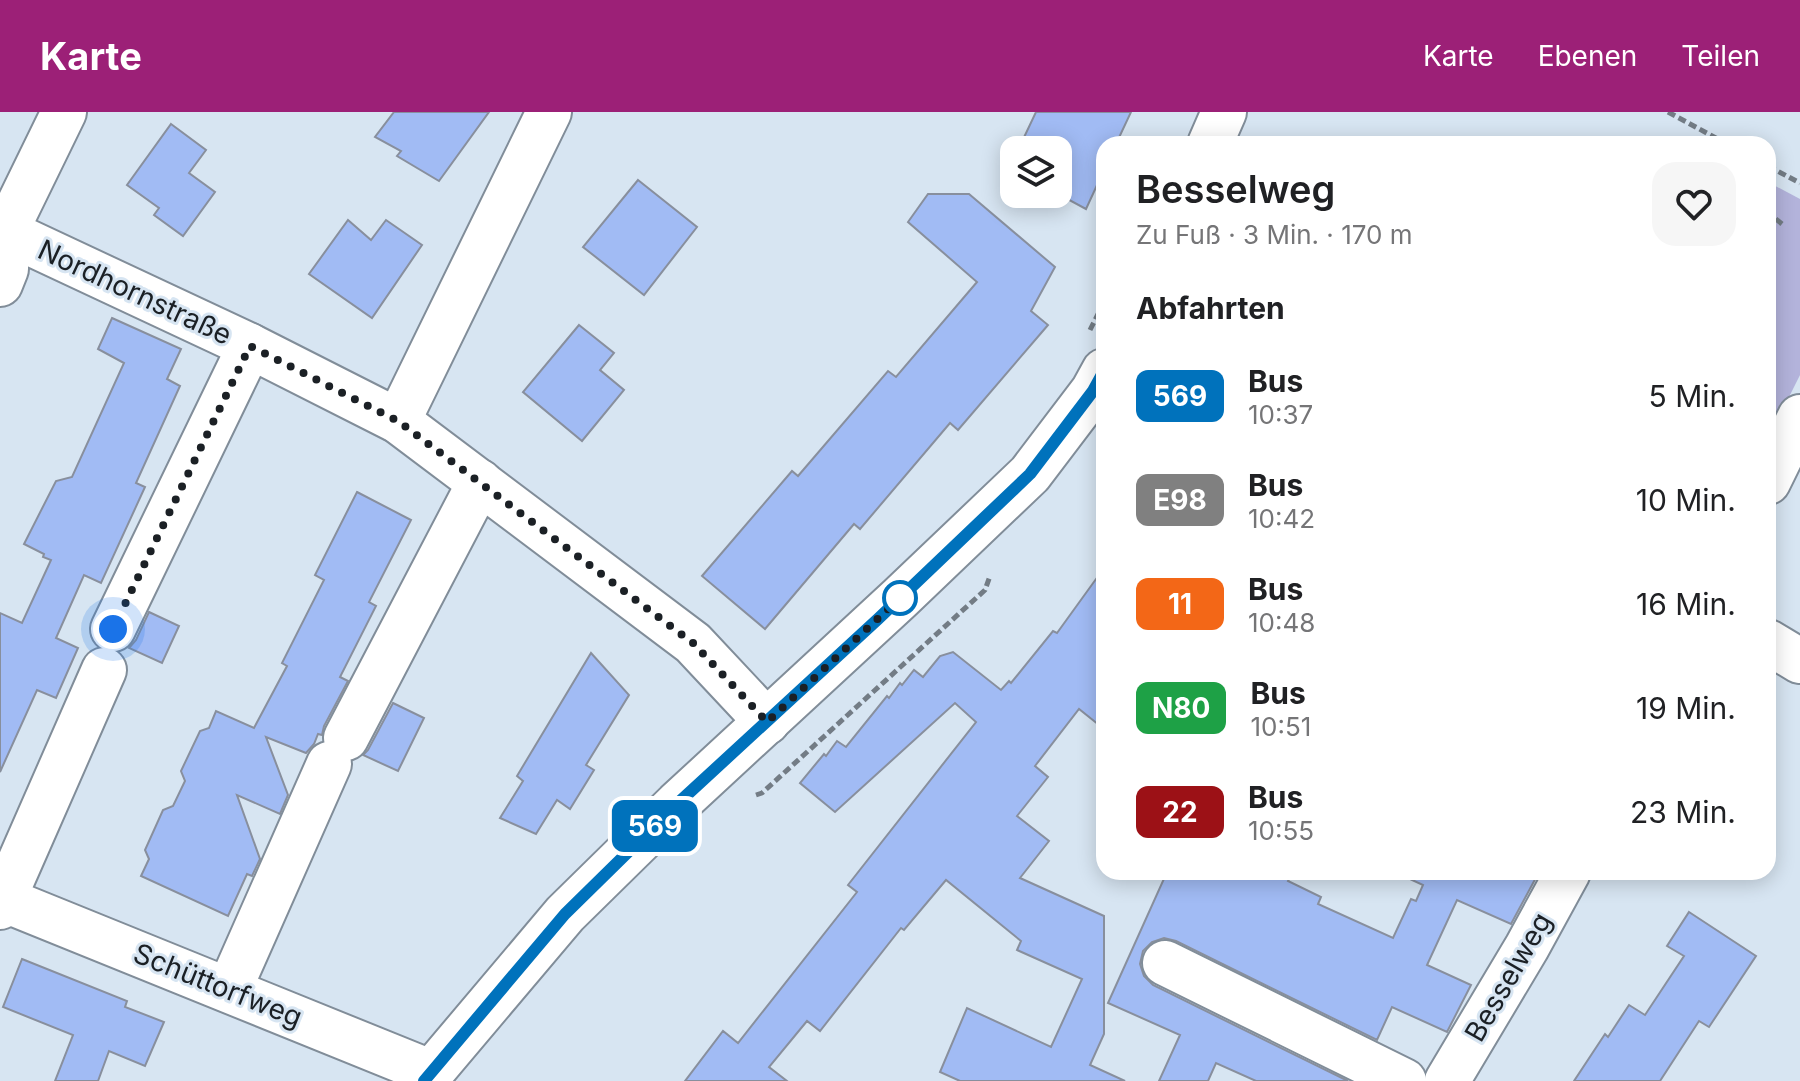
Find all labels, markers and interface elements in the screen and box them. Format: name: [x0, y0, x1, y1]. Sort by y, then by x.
text: Karte: [40, 33, 142, 79]
text: Karte: [1423, 39, 1494, 73]
text: Ebenen: [1538, 39, 1637, 73]
text: Teilen: [1681, 39, 1760, 73]
map controls: [1000, 136, 1072, 208]
button: layers: [1000, 136, 1072, 208]
button: heart: [1652, 162, 1736, 246]
text: Besselweg: [1136, 166, 1335, 212]
text: Zu Fuß · 3 Min. · 170 m: [1136, 219, 1413, 250]
street label: Nordhornstraße: [33, 232, 237, 352]
text: Abfahrten: [1136, 290, 1285, 326]
text: Bus: [1248, 363, 1303, 399]
text: 5 Min.: [1649, 378, 1736, 414]
text: 569: [1153, 379, 1207, 413]
text: 10:37: [1248, 399, 1313, 430]
text: Bus: [1248, 467, 1303, 503]
text: 10 Min.: [1636, 482, 1736, 518]
text: E98: [1153, 483, 1207, 517]
text: 10:42: [1248, 503, 1315, 534]
text: Bus: [1248, 571, 1303, 607]
unlabelled marker: [883, 581, 917, 615]
text: 16 Min.: [1636, 586, 1736, 622]
text: 11: [1168, 587, 1192, 621]
text: 10:48: [1248, 607, 1315, 638]
your location: [93, 609, 133, 649]
text: Bus: [1250, 675, 1306, 711]
text: 19 Min.: [1636, 690, 1736, 726]
text: N80: [1152, 691, 1210, 725]
text: 10:51: [1250, 711, 1311, 742]
text: Bus: [1248, 779, 1303, 815]
text: 23 Min.: [1630, 794, 1736, 830]
text: 22: [1162, 795, 1198, 829]
line badge: 569: [609, 800, 701, 852]
text: 569: [628, 809, 682, 843]
text: 10:55: [1248, 815, 1314, 846]
street label: Besselweg: [1457, 906, 1559, 1048]
street label: Schüttorfweg: [129, 936, 307, 1034]

